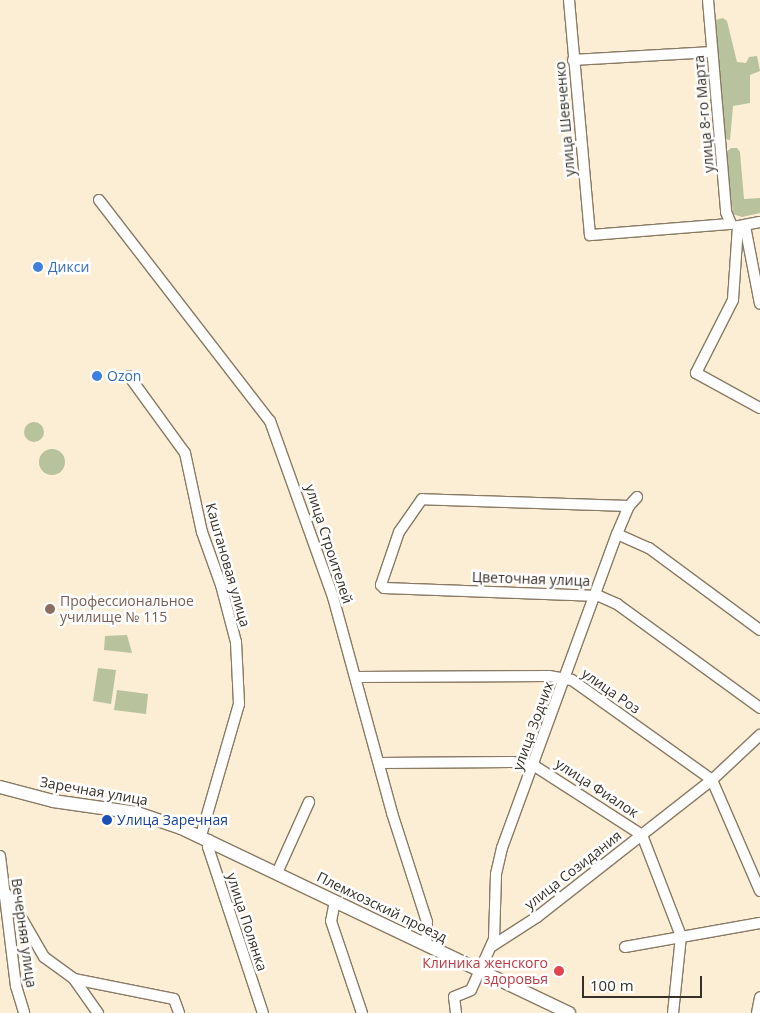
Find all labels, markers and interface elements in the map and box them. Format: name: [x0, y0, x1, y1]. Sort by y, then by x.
street label: улица 8-го Марта: [690, 54, 718, 174]
street label: улица Шевченко: [552, 61, 578, 177]
place label: Дикси: [48, 259, 89, 275]
marker: Дикси: [32, 261, 44, 273]
place label: Ozon: [107, 368, 141, 384]
marker: Ozon: [91, 370, 103, 382]
street label: улица Строителей: [302, 482, 356, 606]
street label: Каштановая улица: [202, 501, 254, 629]
street label: Цветочная улица: [472, 569, 590, 589]
place label: Профессиональное училище № 115: [60, 593, 194, 626]
marker: Профессиональное училище № 115: [44, 603, 56, 615]
street label: улица Роз: [578, 665, 644, 717]
street label: улица Зодчих: [509, 679, 557, 773]
street label: улица Фиалок: [552, 755, 642, 821]
street label: Заречная улица: [39, 773, 149, 809]
place label: Улица Заречная: [117, 812, 228, 828]
marker: Улица Заречная: [101, 814, 113, 826]
street label: улица Созидания: [521, 827, 625, 913]
street label: Племхозский проезд: [314, 868, 450, 946]
street label: улица Полянка: [223, 871, 271, 973]
street label: Вечерняя улица: [8, 877, 40, 989]
place label: Клиника женского здоровья: [422, 955, 548, 988]
marker: Клиника женского здоровья: [552, 964, 566, 978]
scale bar: [585, 966, 705, 998]
text: 100 m: [590, 975, 634, 995]

